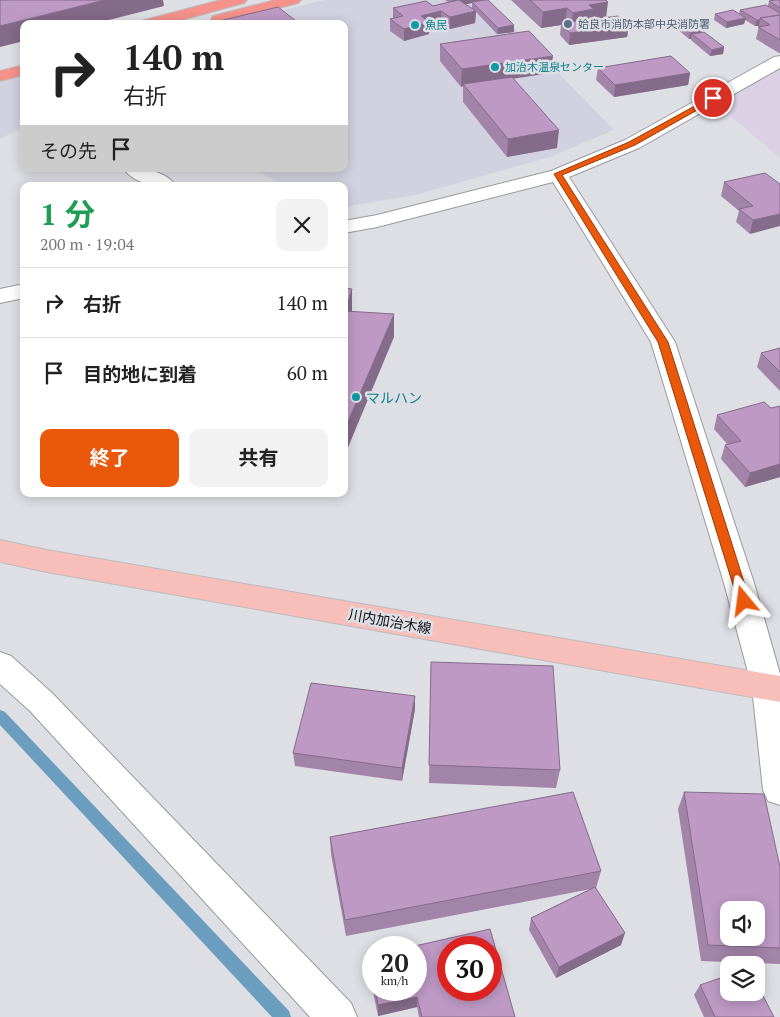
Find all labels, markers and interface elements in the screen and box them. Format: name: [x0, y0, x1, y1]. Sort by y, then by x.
place label: 姶良市消防本部中央消防署: [578, 17, 710, 31]
place label: 魚民: [425, 18, 447, 32]
marker: 姶良市消防本部中央消防署: [562, 18, 574, 30]
marker: 魚民: [409, 19, 421, 31]
text: 140 m: [123, 34, 224, 80]
icon: right: [40, 40, 105, 105]
place label: 加治木温泉センター: [505, 60, 604, 74]
marker: 加治木温泉センター: [489, 61, 501, 73]
pin: [692, 77, 734, 119]
text: 右折: [123, 81, 167, 110]
icon: arrive: [699, 84, 727, 112]
icon: arrive: [107, 135, 135, 163]
text: その先: [40, 138, 97, 163]
text: 1 分: [40, 194, 95, 234]
button: close: [276, 199, 328, 251]
text: 200 m · 19:04: [40, 233, 134, 255]
icon: right: [40, 289, 68, 317]
text: 140 m: [277, 290, 328, 315]
text: 右折: [83, 291, 121, 316]
icon: arrive: [40, 359, 68, 387]
text: 60 m: [287, 360, 328, 385]
text: 目的地に到着: [83, 361, 197, 386]
place label: マルハン: [366, 388, 422, 407]
marker: マルハン: [350, 391, 362, 403]
button: 終了: [40, 429, 179, 487]
button: 共有: [189, 429, 328, 487]
position arrow: [717, 574, 769, 626]
street label: 川内加治木線: [347, 604, 433, 638]
map controls: [720, 901, 765, 1001]
button: sound: [720, 901, 765, 946]
speed limit sign: 30: [437, 936, 502, 1001]
text: 20: [380, 946, 409, 979]
button: layers: [720, 956, 765, 1001]
text: km/h: [381, 973, 408, 988]

